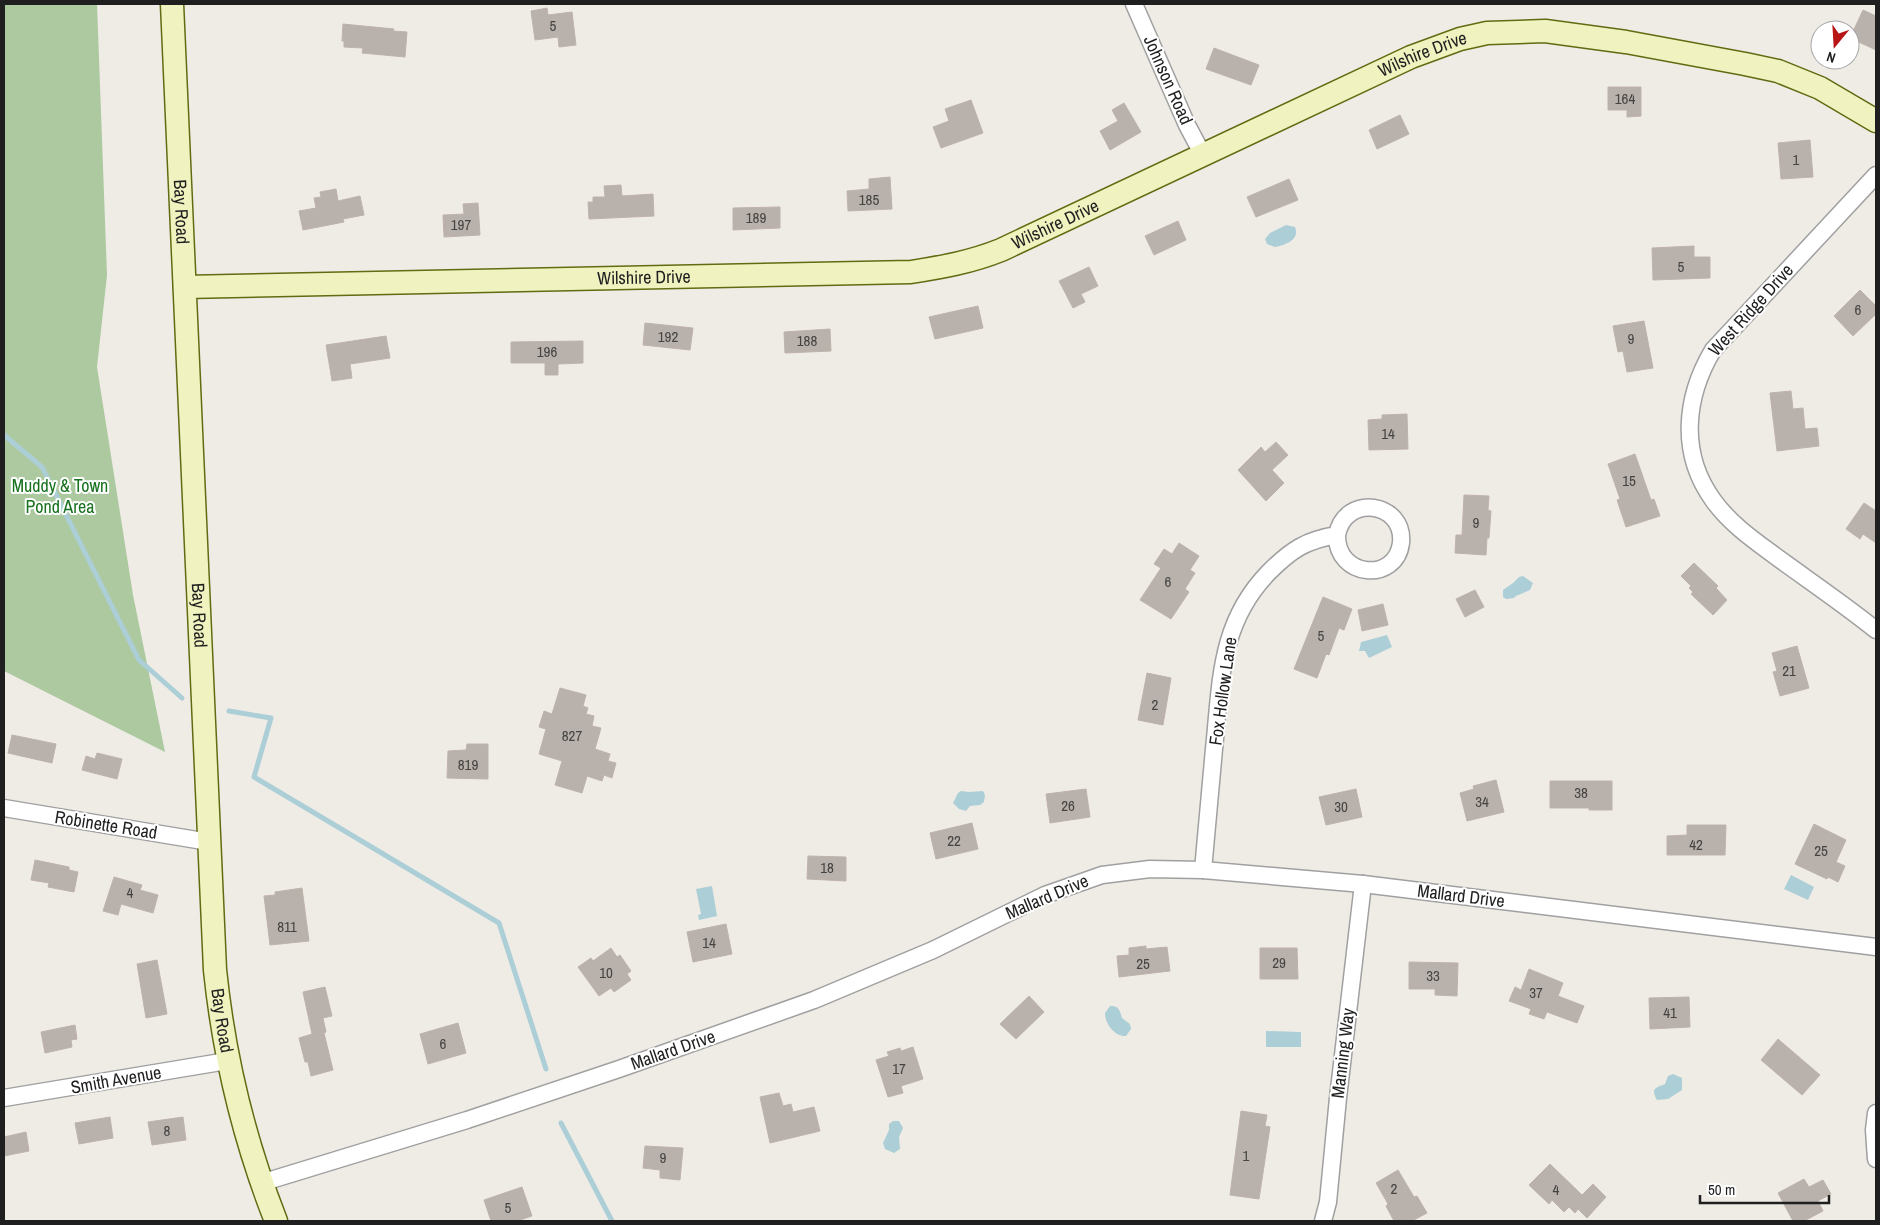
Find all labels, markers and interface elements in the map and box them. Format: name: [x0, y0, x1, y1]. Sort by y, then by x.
house number: 5: [550, 15, 557, 36]
north arrow: [1810, 20, 1860, 70]
street label: Wilshire Drive: [1374, 25, 1469, 83]
street label: Johnson Road: [1138, 31, 1199, 128]
text: N: [1824, 48, 1838, 67]
house number: 164: [1615, 88, 1635, 109]
house number: 1: [1793, 149, 1800, 170]
street label: Bay Road: [168, 179, 196, 245]
house number: 185: [859, 189, 879, 210]
street label: Wilshire Drive: [1007, 193, 1103, 255]
house number: 189: [746, 207, 766, 228]
house number: 197: [451, 214, 471, 235]
house number: 5: [1678, 256, 1685, 277]
street label: West Ridge Drive: [1702, 258, 1799, 361]
street label: Wilshire Drive: [597, 264, 691, 290]
house number: 6: [1855, 299, 1862, 320]
house number: 192: [658, 326, 678, 347]
house number: 9: [1628, 328, 1635, 349]
house number: 188: [797, 330, 817, 351]
house number: 196: [537, 341, 557, 362]
house number: 14: [1381, 423, 1395, 444]
house number: 15: [1622, 470, 1636, 491]
park label: Muddy & Town Pond Area: [12, 473, 108, 519]
house number: 9: [1473, 512, 1480, 533]
house number: 6: [1165, 571, 1172, 592]
street label: Bay Road: [186, 582, 214, 648]
house number: 5: [1318, 625, 1325, 646]
street label: Fox Hollow Lane: [1203, 635, 1242, 747]
house number: 21: [1782, 660, 1796, 681]
house number: 2: [1152, 694, 1159, 715]
house number: 827: [562, 725, 582, 746]
house number: 819: [458, 754, 478, 775]
house number: 38: [1574, 782, 1588, 803]
house number: 34: [1475, 791, 1489, 812]
house number: 26: [1061, 795, 1075, 816]
house number: 30: [1334, 796, 1348, 817]
street label: Robinette Road: [53, 804, 159, 845]
house number: 22: [947, 830, 961, 851]
house number: 42: [1689, 834, 1703, 855]
house number: 25: [1814, 840, 1828, 861]
house number: 18: [820, 857, 834, 878]
street label: Mallard Drive: [1002, 868, 1092, 925]
street label: Mallard Drive: [1416, 878, 1506, 913]
house number: 4: [127, 882, 134, 903]
house number: 811: [277, 916, 297, 937]
house number: 14: [702, 932, 716, 953]
house number: 29: [1272, 952, 1286, 973]
house number: 25: [1136, 953, 1150, 974]
house number: 10: [599, 962, 613, 983]
house number: 33: [1426, 965, 1440, 986]
house number: 37: [1529, 982, 1543, 1003]
street label: Bay Road: [205, 987, 240, 1055]
house number: 41: [1663, 1002, 1677, 1023]
street label: Manning Way: [1325, 1006, 1361, 1099]
street label: Mallard Drive: [627, 1023, 718, 1076]
house number: 6: [440, 1033, 447, 1054]
house number: 17: [892, 1058, 906, 1079]
street label: Smith Avenue: [69, 1059, 163, 1100]
house number: 8: [164, 1120, 171, 1141]
house number: 1: [1243, 1145, 1250, 1166]
house number: 9: [660, 1147, 667, 1168]
scale bar: [1700, 1172, 1829, 1204]
house number: 2: [1391, 1178, 1398, 1199]
house number: 4: [1553, 1179, 1560, 1200]
text: 50 m: [1708, 1179, 1735, 1200]
house number: 5: [505, 1197, 512, 1218]

